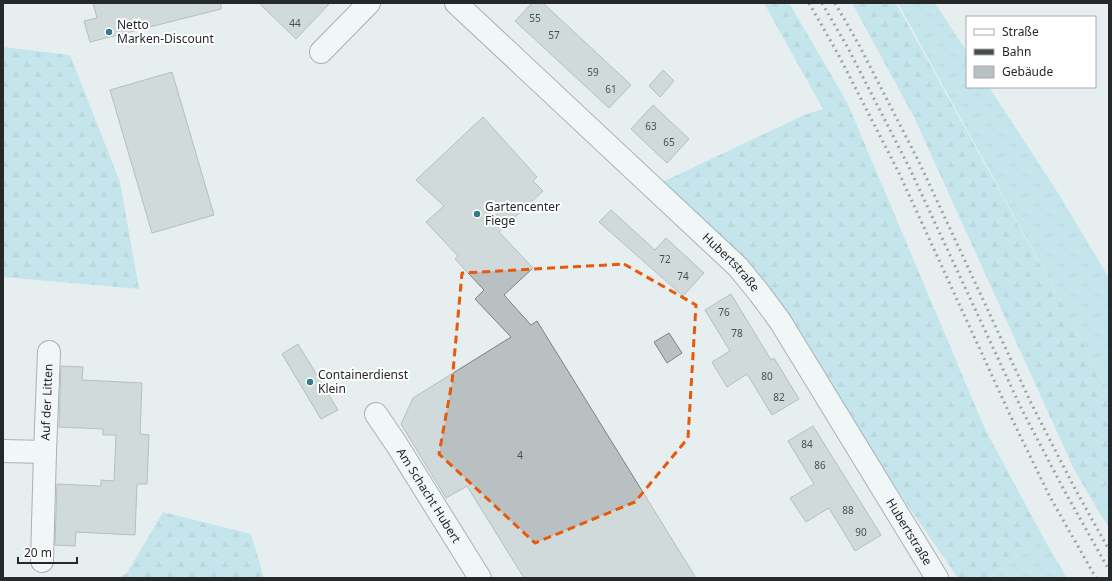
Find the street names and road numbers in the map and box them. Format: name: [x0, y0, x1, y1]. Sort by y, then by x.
street label: Hubertstraße: [699, 229, 764, 295]
street label: Auf der Litten: [36, 363, 57, 441]
street label: Am Schacht Hubert: [393, 445, 465, 547]
street label: Hubertstraße: [882, 495, 936, 569]

